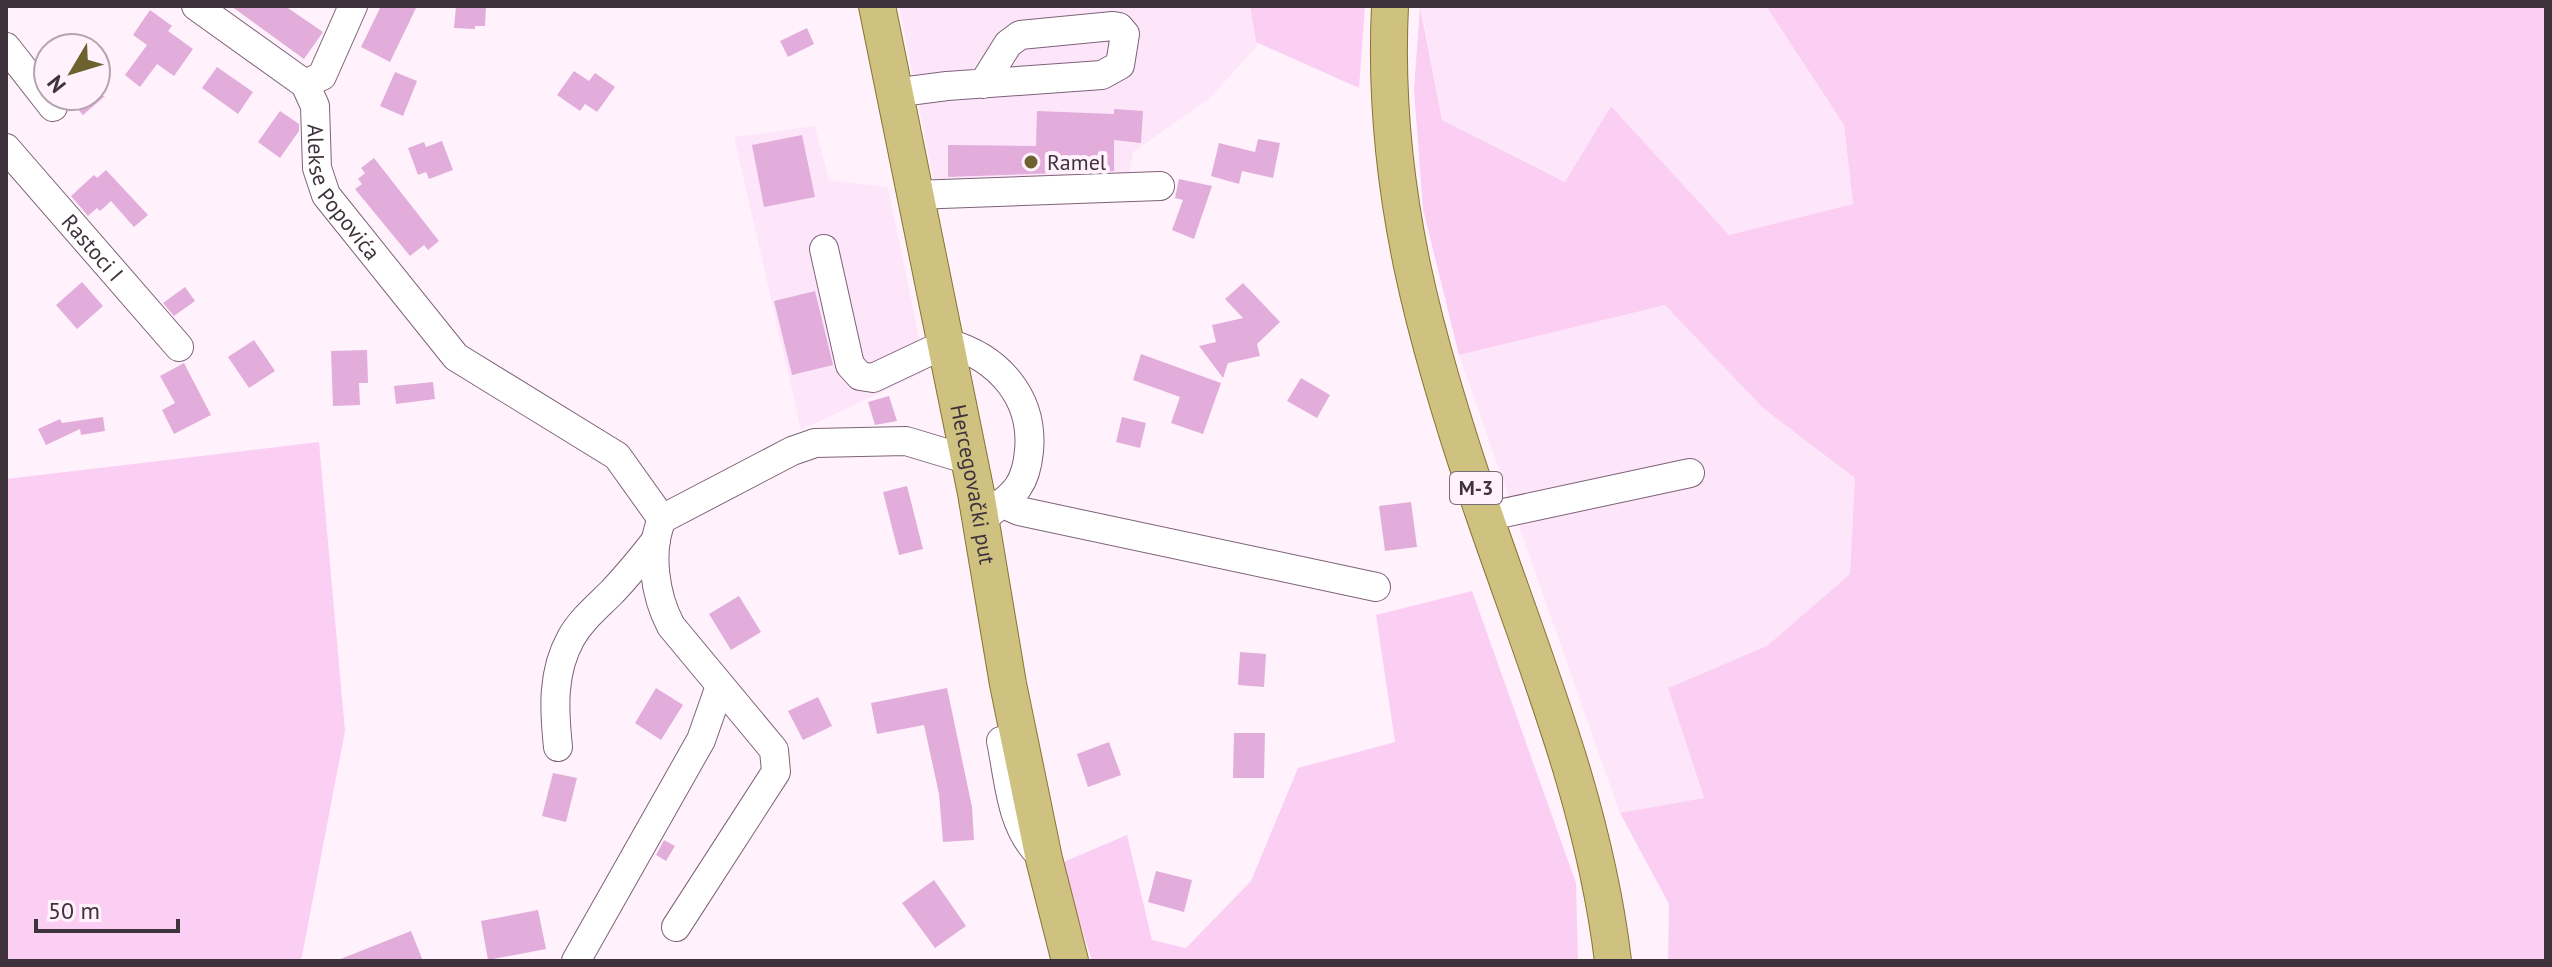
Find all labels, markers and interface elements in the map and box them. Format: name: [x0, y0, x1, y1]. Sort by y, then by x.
north arrow: [32, 32, 112, 112]
text: N: [41, 70, 72, 99]
street label: Alekse Popovića: [302, 124, 386, 265]
place label: Ramel: [1047, 148, 1107, 176]
marker: Ramel: [1022, 153, 1040, 171]
street label: Rastoci I: [56, 208, 129, 287]
street label: Hercegovački put: [944, 402, 1002, 567]
road number: M-3: [1450, 472, 1502, 504]
scale bar: [36, 883, 178, 933]
text: 50 m: [48, 895, 100, 926]

